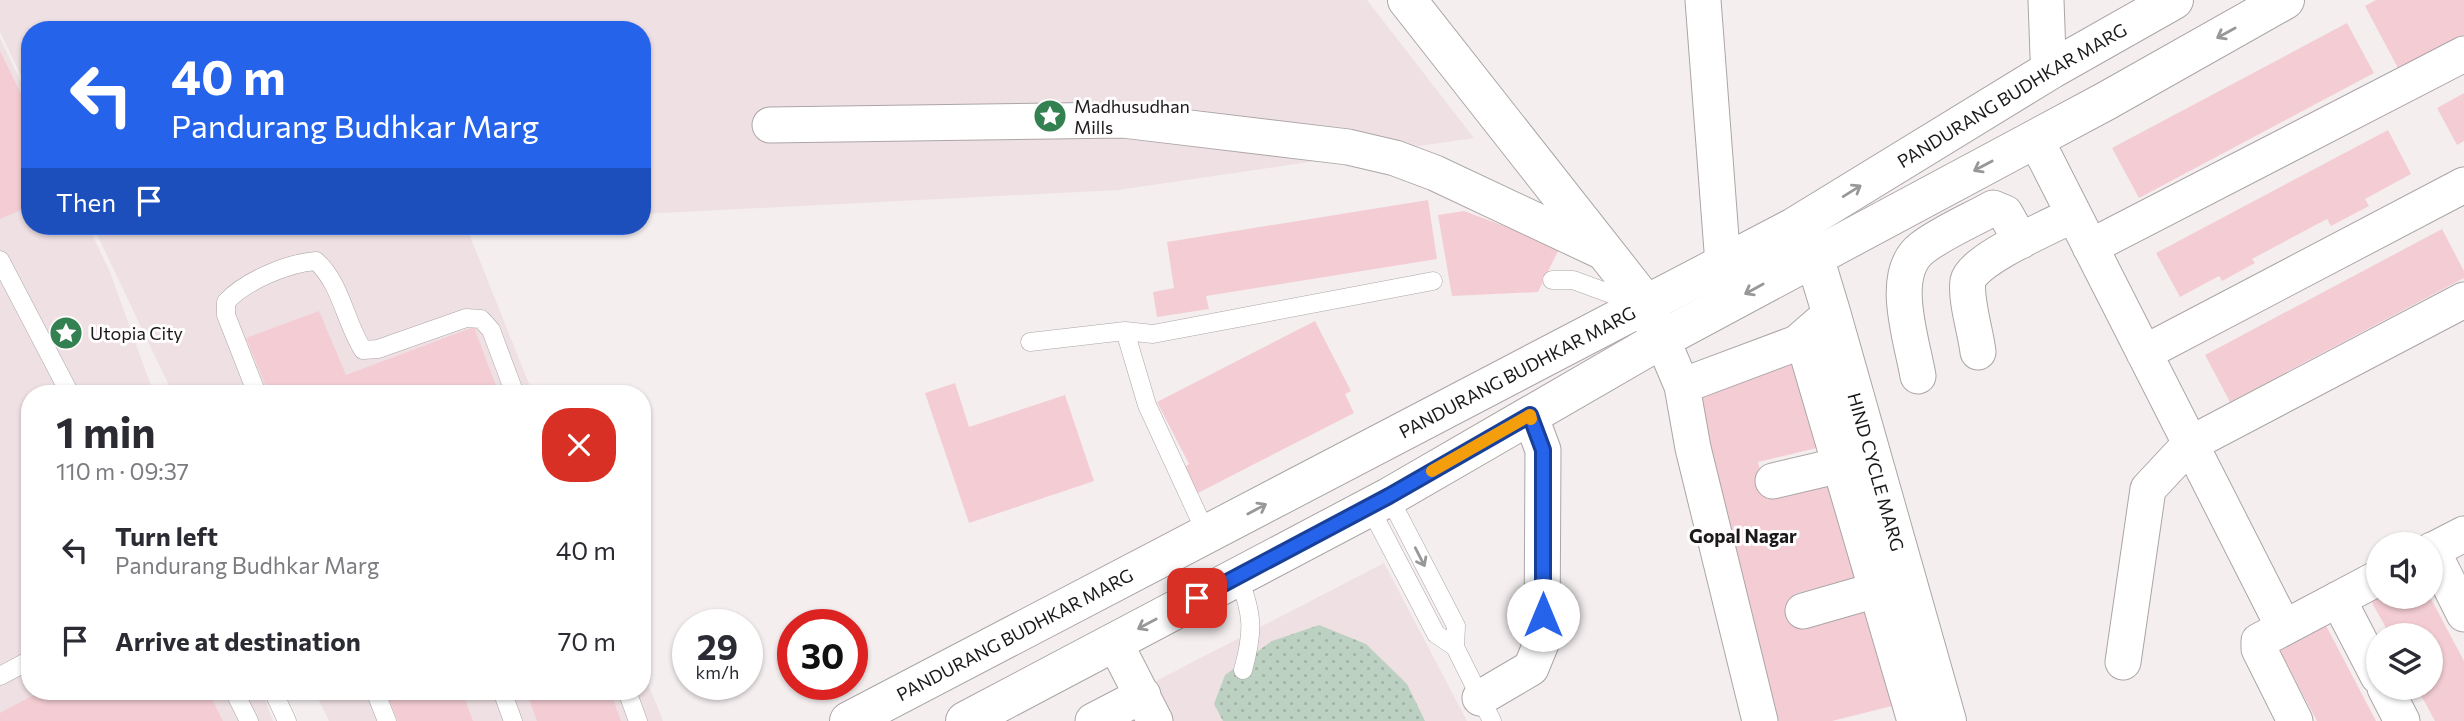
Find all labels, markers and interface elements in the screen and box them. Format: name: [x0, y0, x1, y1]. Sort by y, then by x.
street label: PANDURANG BUDHKAR MARG: [1893, 18, 2131, 172]
one-way arrow: [2216, 27, 2237, 40]
text: 40 m: [171, 45, 286, 105]
icon: left: [56, 49, 147, 140]
place label: Madhusudhan Mills: [1074, 95, 1190, 138]
place icon: Madhusudhan Mills: [1031, 97, 1069, 135]
text: Pandurang Budhkar Marg: [171, 105, 539, 145]
one-way arrow: [1974, 159, 1994, 173]
icon: arrive: [130, 182, 168, 220]
one-way arrow: [1842, 184, 1862, 198]
text: Then: [56, 186, 116, 217]
one-way arrow: [1744, 283, 1765, 296]
street label: PANDURANG BUDHKAR MARG: [1395, 301, 1639, 443]
place icon: Utopia City: [47, 314, 85, 352]
place label: Utopia City: [90, 322, 183, 344]
street label: HIND CYCLE MARG: [1843, 390, 1909, 554]
text: 1 min: [56, 405, 156, 457]
button: close: [542, 408, 616, 482]
text: 110 m · 09:37: [56, 457, 189, 485]
one-way arrow: [1246, 501, 1267, 515]
text: Turn left: [115, 520, 218, 551]
district label: Gopal Nagar: [1689, 524, 1797, 547]
icon: left: [56, 531, 94, 569]
map controls: [2366, 532, 2443, 700]
button: sound: [2366, 532, 2443, 609]
text: 40 m: [556, 534, 616, 565]
one-way arrow: [1413, 547, 1427, 567]
text: Pandurang Budhkar Marg: [115, 551, 380, 579]
street label: PANDURANG BUDHKAR MARG: [893, 564, 1137, 705]
pin: [1167, 568, 1227, 628]
position arrow: [1506, 578, 1580, 652]
icon: arrive: [1178, 579, 1216, 617]
speed limit sign: 30: [777, 609, 868, 700]
one-way arrow: [1138, 617, 1158, 631]
icon: arrive: [56, 622, 94, 660]
button: layers: [2366, 623, 2443, 700]
text: 29: [697, 624, 738, 667]
text: Arrive at destination: [115, 625, 361, 656]
text: 70 m: [558, 625, 616, 656]
text: km/h: [696, 661, 739, 683]

